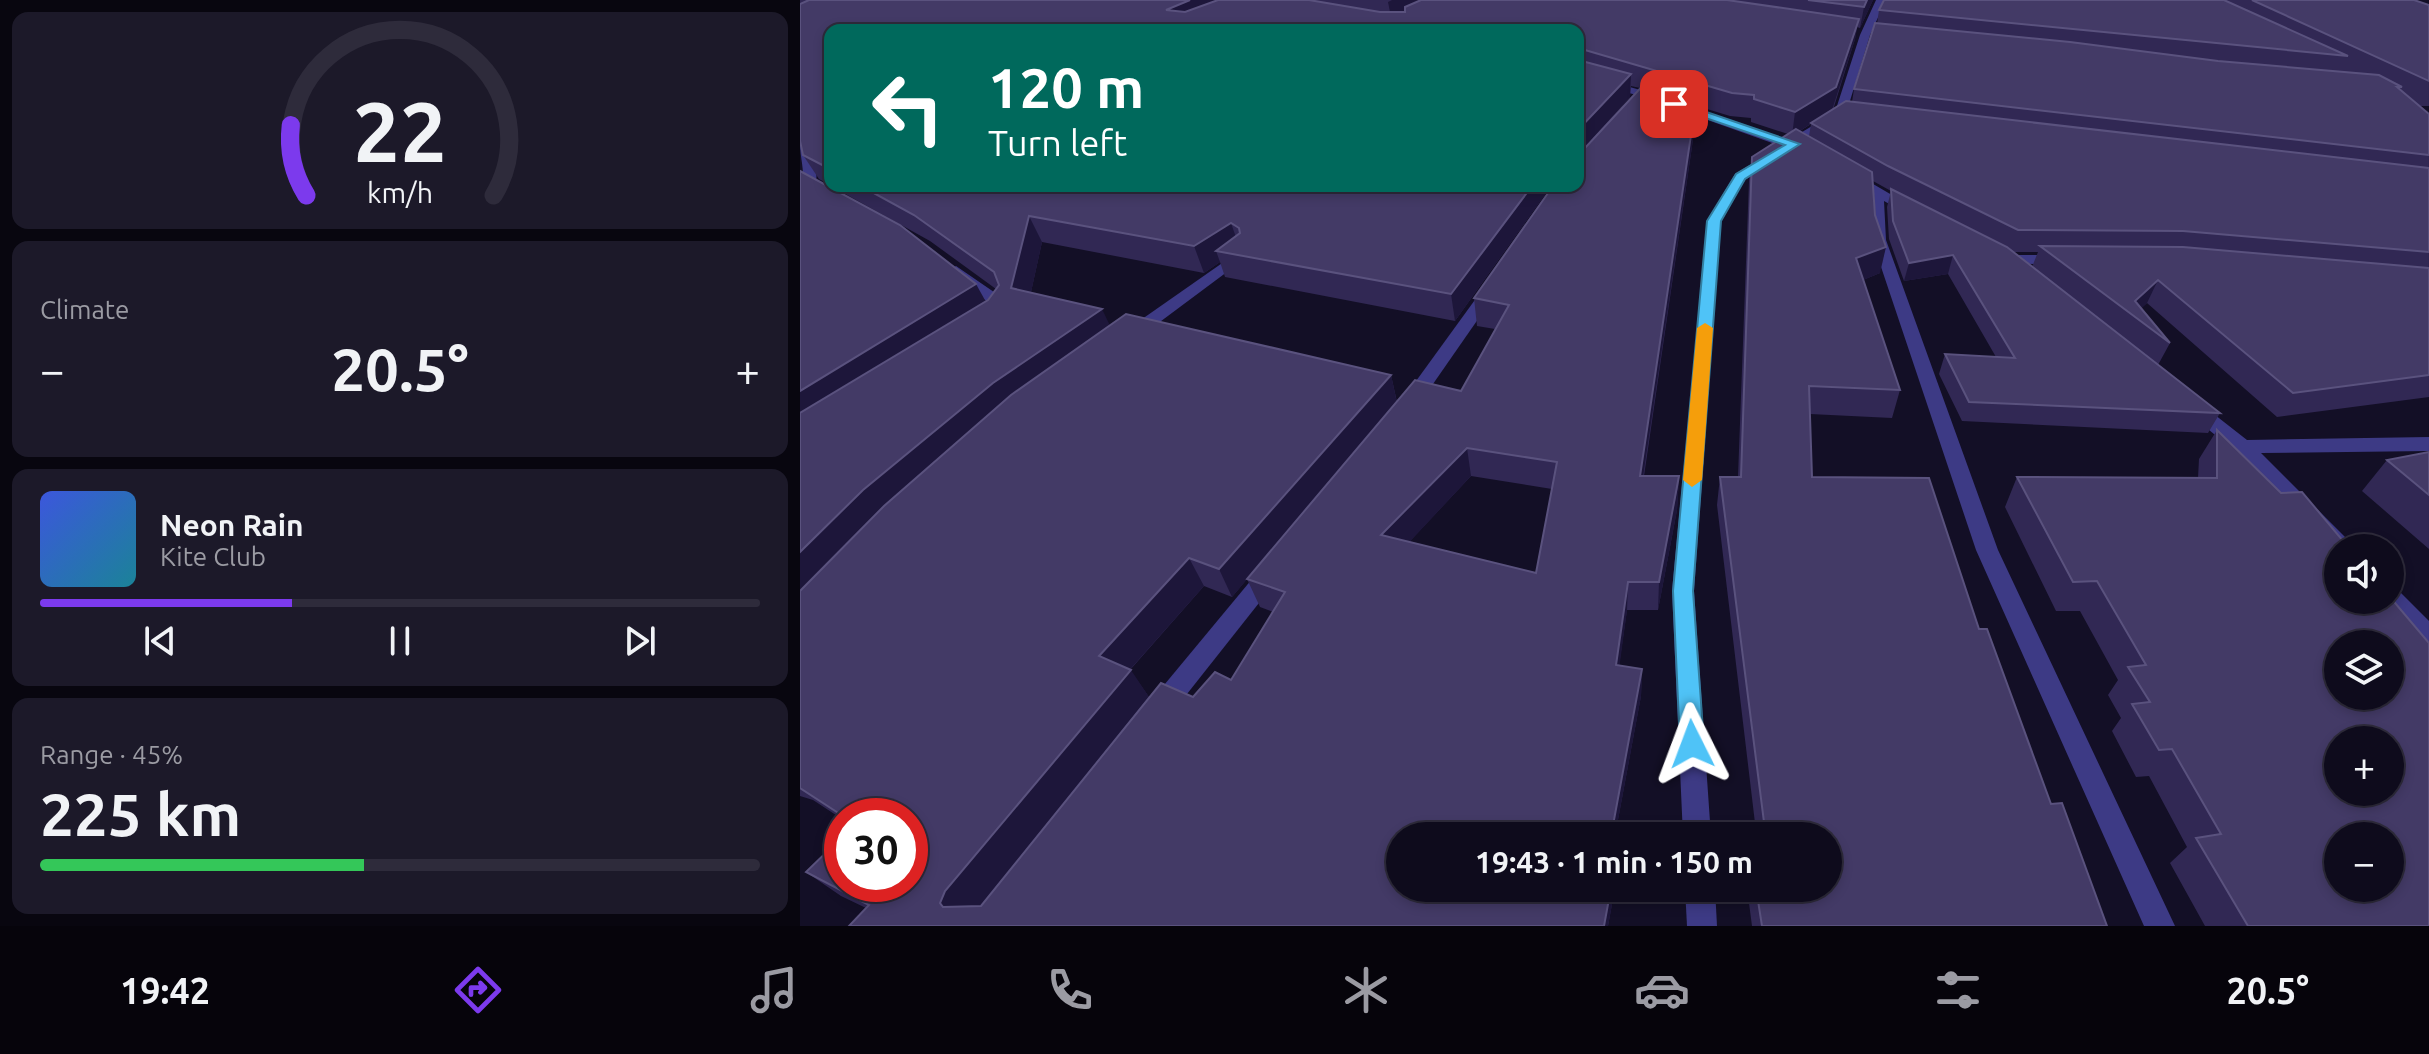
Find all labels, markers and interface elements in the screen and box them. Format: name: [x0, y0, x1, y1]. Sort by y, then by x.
icon: left: [856, 56, 960, 160]
text: 120 m: [988, 56, 1144, 119]
pin: [1640, 70, 1708, 138]
icon: arrive: [1652, 82, 1696, 126]
text: 22: [353, 84, 447, 178]
text: Turn left: [988, 122, 1127, 163]
text: km/h: [367, 176, 433, 208]
text: Climate: [40, 295, 129, 324]
text: 20.5°: [331, 335, 469, 402]
text: −: [40, 345, 65, 394]
text: +: [735, 345, 760, 394]
text: Neon Rain: [160, 508, 304, 542]
map controls: [2324, 534, 2404, 902]
button: sound: [2324, 534, 2404, 614]
text: Kite Club: [160, 542, 266, 571]
icon: previous: [138, 619, 182, 663]
icon: pause: [378, 619, 422, 663]
icon: next: [618, 619, 662, 663]
button: layers: [2324, 630, 2404, 710]
position arrow: [1650, 702, 1734, 786]
button: +: [2324, 726, 2404, 806]
text: Range · 45%: [40, 740, 183, 769]
text: 225 km: [40, 780, 241, 847]
speed limit sign: 30: [824, 798, 928, 902]
button: −: [2324, 822, 2404, 902]
text: 19:43 · 1 min · 150 m: [1475, 845, 1753, 879]
icon: directions: [450, 962, 506, 1018]
icon: music: [746, 962, 802, 1018]
icon: phone: [1042, 962, 1098, 1018]
icon: climate: [1338, 962, 1394, 1018]
icon: car: [1634, 962, 1690, 1018]
icon: filters: [1930, 962, 1986, 1018]
text: 19:42: [120, 970, 210, 1011]
text: 20.5°: [2226, 970, 2309, 1011]

